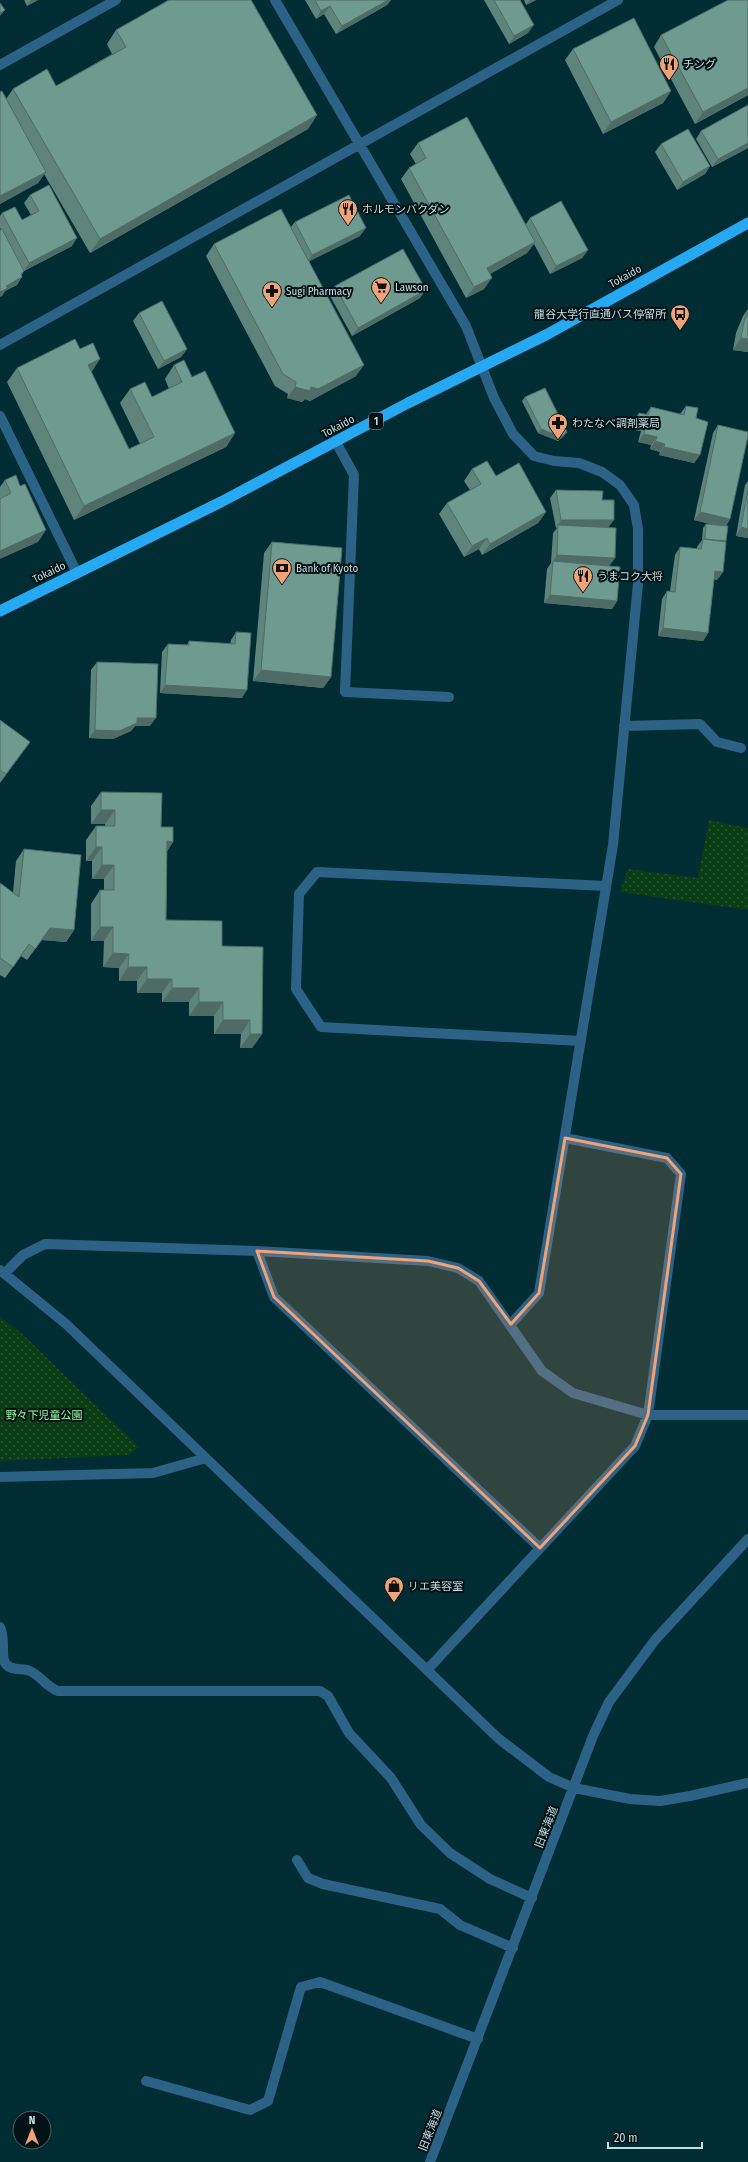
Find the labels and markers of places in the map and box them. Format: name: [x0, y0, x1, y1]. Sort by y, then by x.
restaurant icon: チング: [658, 53, 680, 81]
place label: チング: [683, 58, 716, 71]
restaurant icon: ホルモンバクダン: [337, 198, 359, 226]
place label: ホルモンバクダン: [362, 203, 450, 216]
supermarket icon: Lawson: [370, 276, 392, 304]
pharmacy icon: Sugi Pharmacy: [261, 280, 283, 308]
place label: Lawson: [395, 281, 429, 294]
place label: Sugi Pharmacy: [286, 285, 352, 298]
bus stop icon: 龍谷大学行直通バス停留所: [669, 303, 691, 331]
place label: 龍谷大学行直通バス停留所: [534, 308, 667, 321]
pharmacy icon: わたなべ調剤薬局: [547, 412, 569, 440]
place label: わたなべ調剤薬局: [572, 417, 660, 430]
bank icon: Bank of Kyoto: [271, 557, 293, 585]
place label: Bank of Kyoto: [296, 562, 358, 575]
restaurant icon: うまコク大将: [572, 565, 594, 593]
place label: うまコク大将: [597, 570, 663, 583]
shop icon: リエ美容室: [383, 1575, 405, 1603]
place label: リエ美容室: [408, 1580, 463, 1593]

